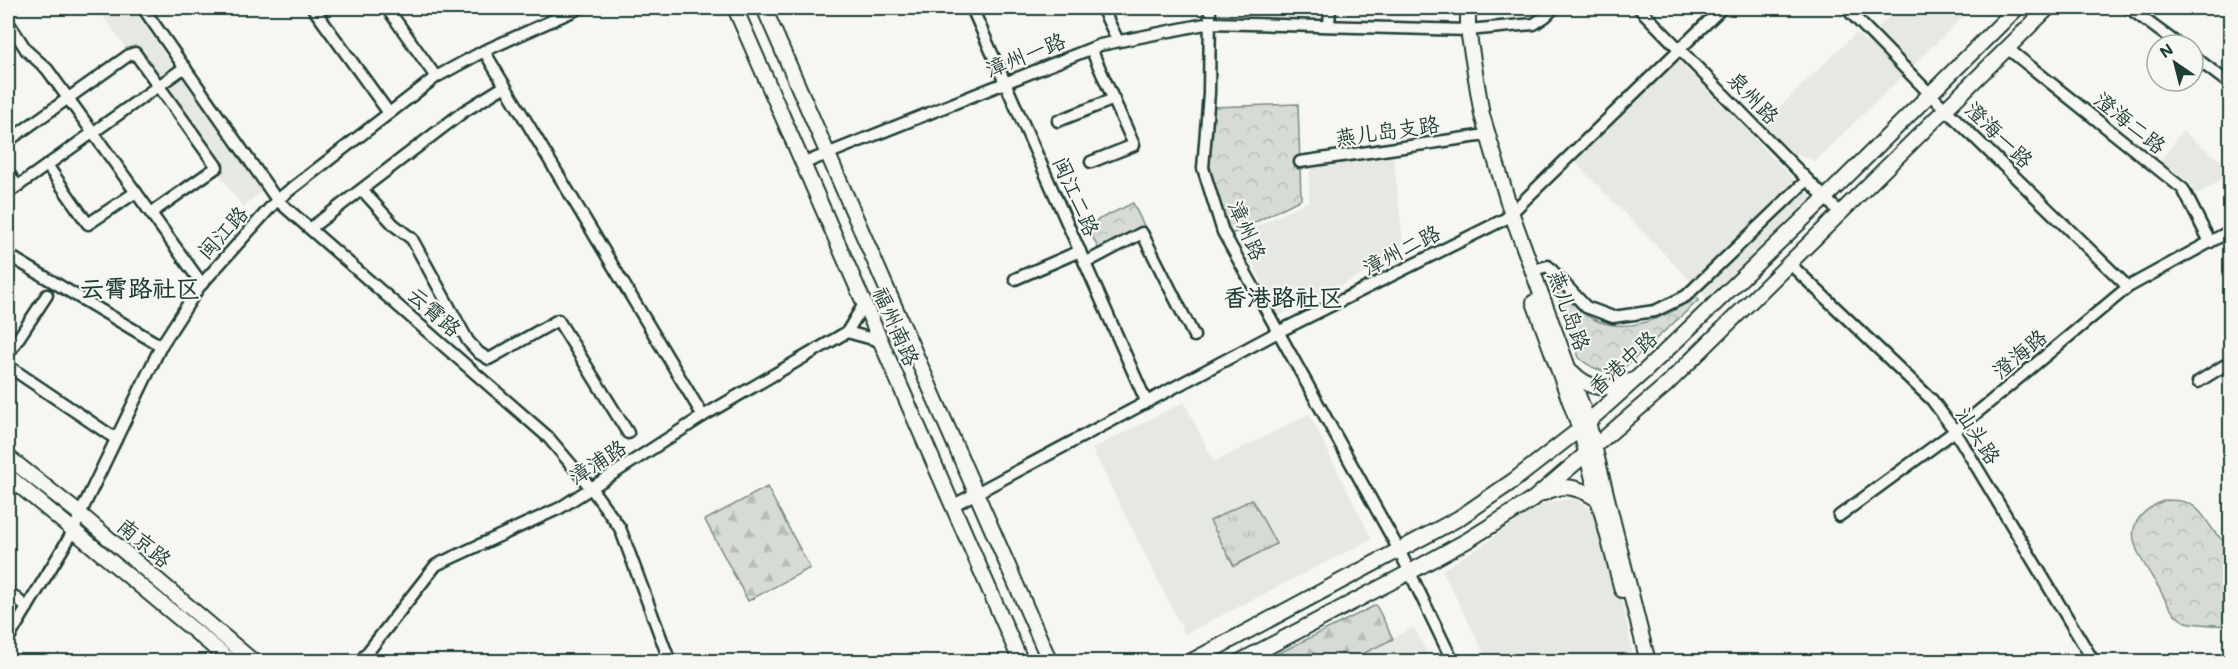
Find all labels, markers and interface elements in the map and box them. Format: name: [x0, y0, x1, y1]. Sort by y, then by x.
street label: 漳州一路: [981, 26, 1069, 82]
north arrow: [2145, 33, 2205, 93]
text: N: [2155, 38, 2177, 62]
street label: 泉州路: [1722, 65, 1786, 129]
street label: 澄海二路: [2090, 85, 2172, 159]
street label: 澄海一路: [1960, 95, 2040, 173]
street label: 燕儿岛支路: [1333, 109, 1441, 151]
street label: 闽江二路: [1048, 152, 1106, 240]
street label: 漳州路: [1223, 196, 1273, 264]
street label: 闽江路: [191, 200, 253, 264]
street label: 漳州二路: [1357, 218, 1445, 280]
street label: 燕儿岛路: [1543, 266, 1597, 354]
district label: 云霄路社区: [80, 272, 200, 303]
street label: 云霄路: [402, 280, 468, 342]
district label: 香港路社区: [1223, 281, 1343, 312]
street label: 福州南路: [868, 282, 926, 370]
street label: 澄海路: [1986, 322, 2052, 384]
street label: 香港中路: [1582, 324, 1662, 400]
street label: 汕头路: [1951, 401, 2007, 469]
street label: 漳浦路: [563, 433, 631, 489]
street label: 南京路: [112, 511, 178, 573]

